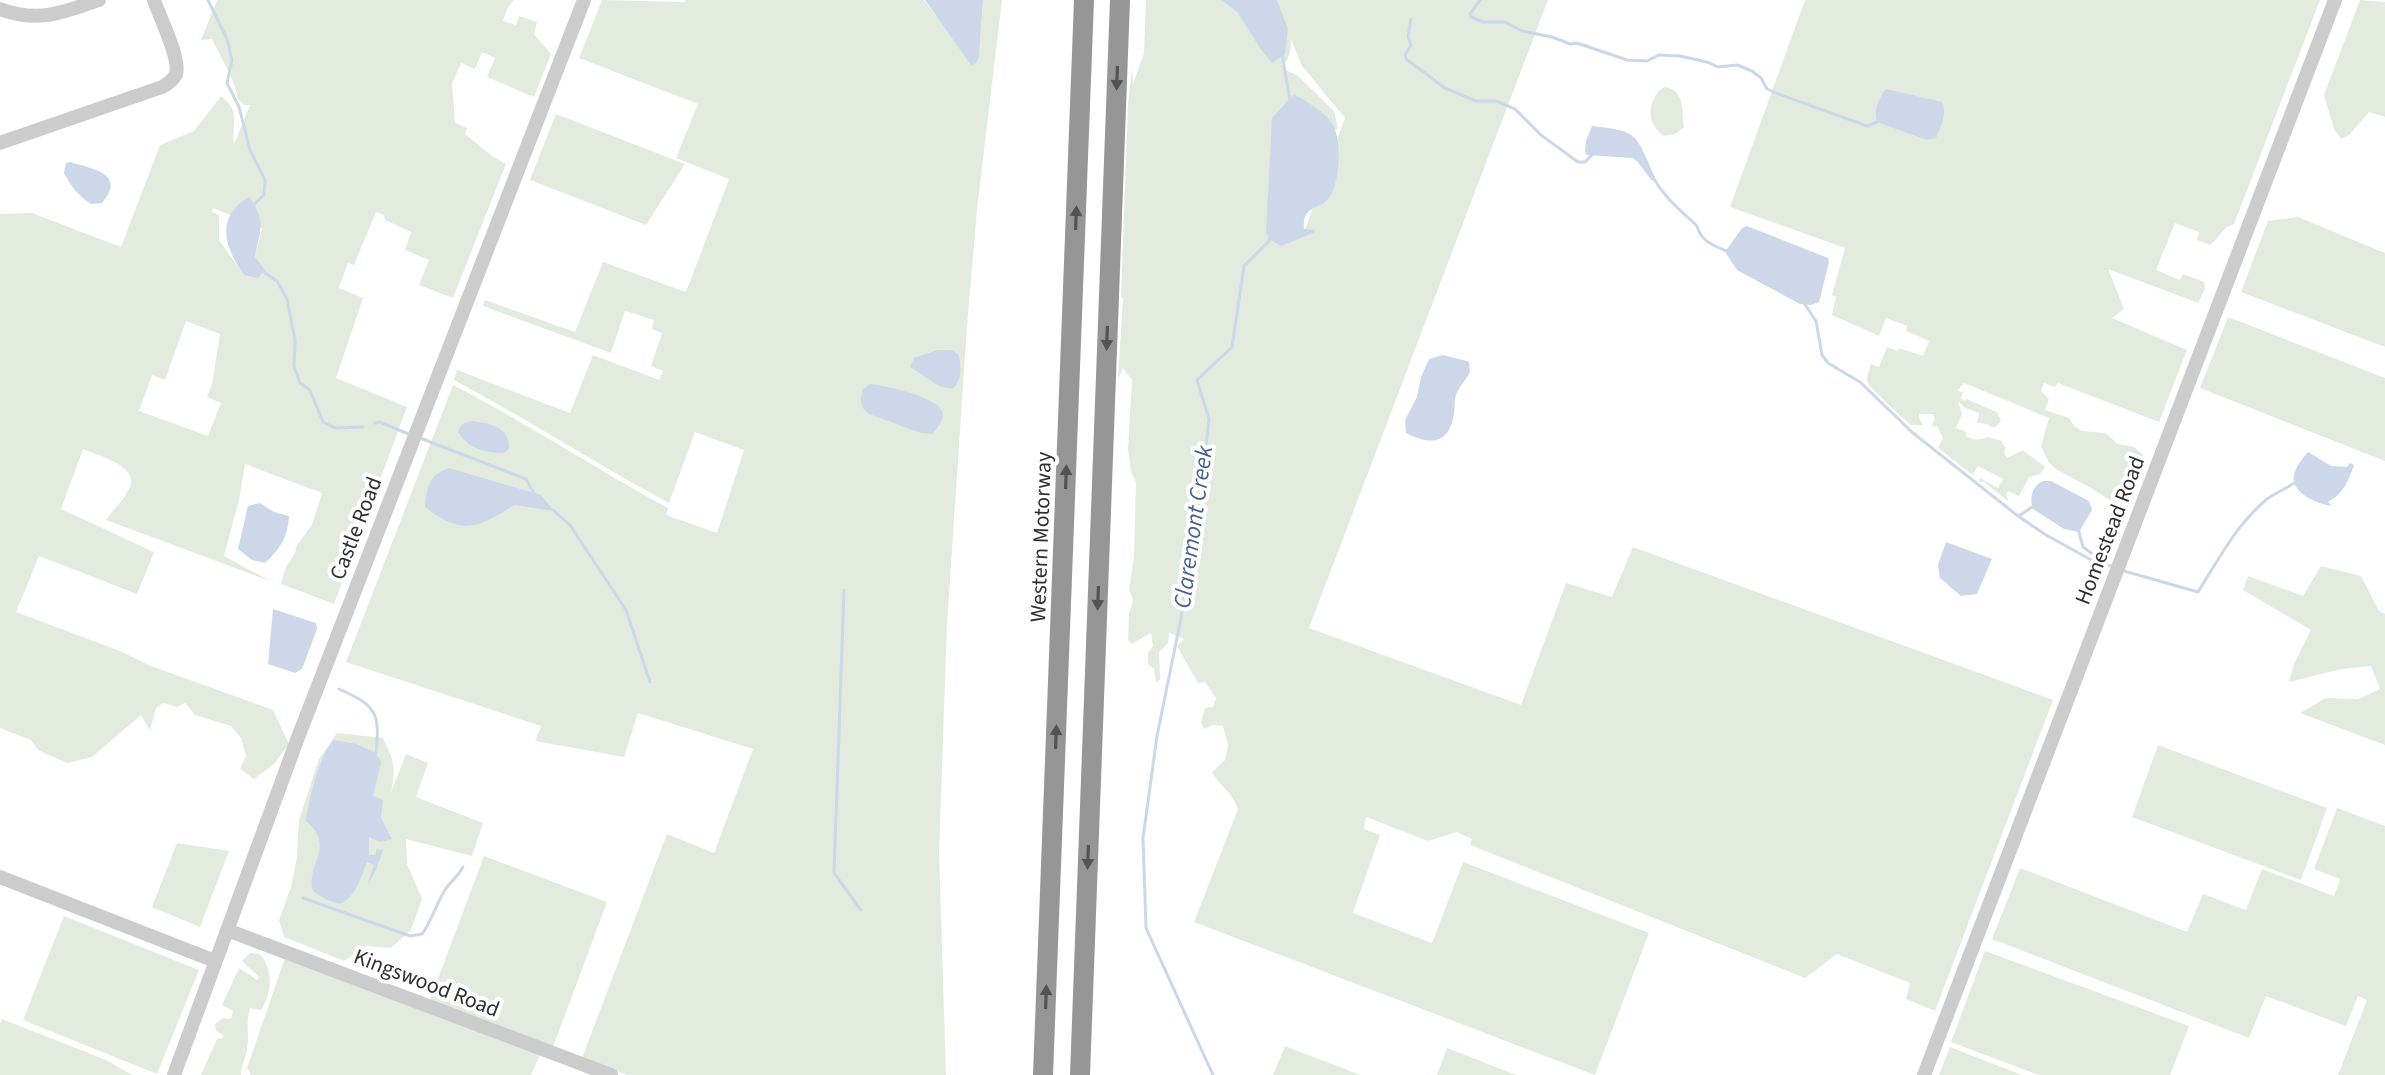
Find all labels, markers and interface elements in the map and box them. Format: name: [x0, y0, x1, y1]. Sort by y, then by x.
one-way arrow: [1110, 66, 1123, 91]
one-way arrow: [1070, 205, 1083, 230]
one-way arrow: [1101, 326, 1114, 351]
water label: Claremont Creek: [1165, 443, 1222, 611]
street label: Western Motorway: [1022, 450, 1060, 623]
street label: Homestead Road: [2067, 451, 2153, 609]
one-way arrow: [1060, 464, 1073, 489]
street label: Castle Road: [322, 472, 390, 585]
one-way arrow: [1091, 586, 1104, 611]
one-way arrow: [1049, 724, 1062, 749]
one-way arrow: [1082, 845, 1095, 870]
street label: Kingswood Road: [349, 940, 504, 1025]
one-way arrow: [1040, 984, 1053, 1009]

